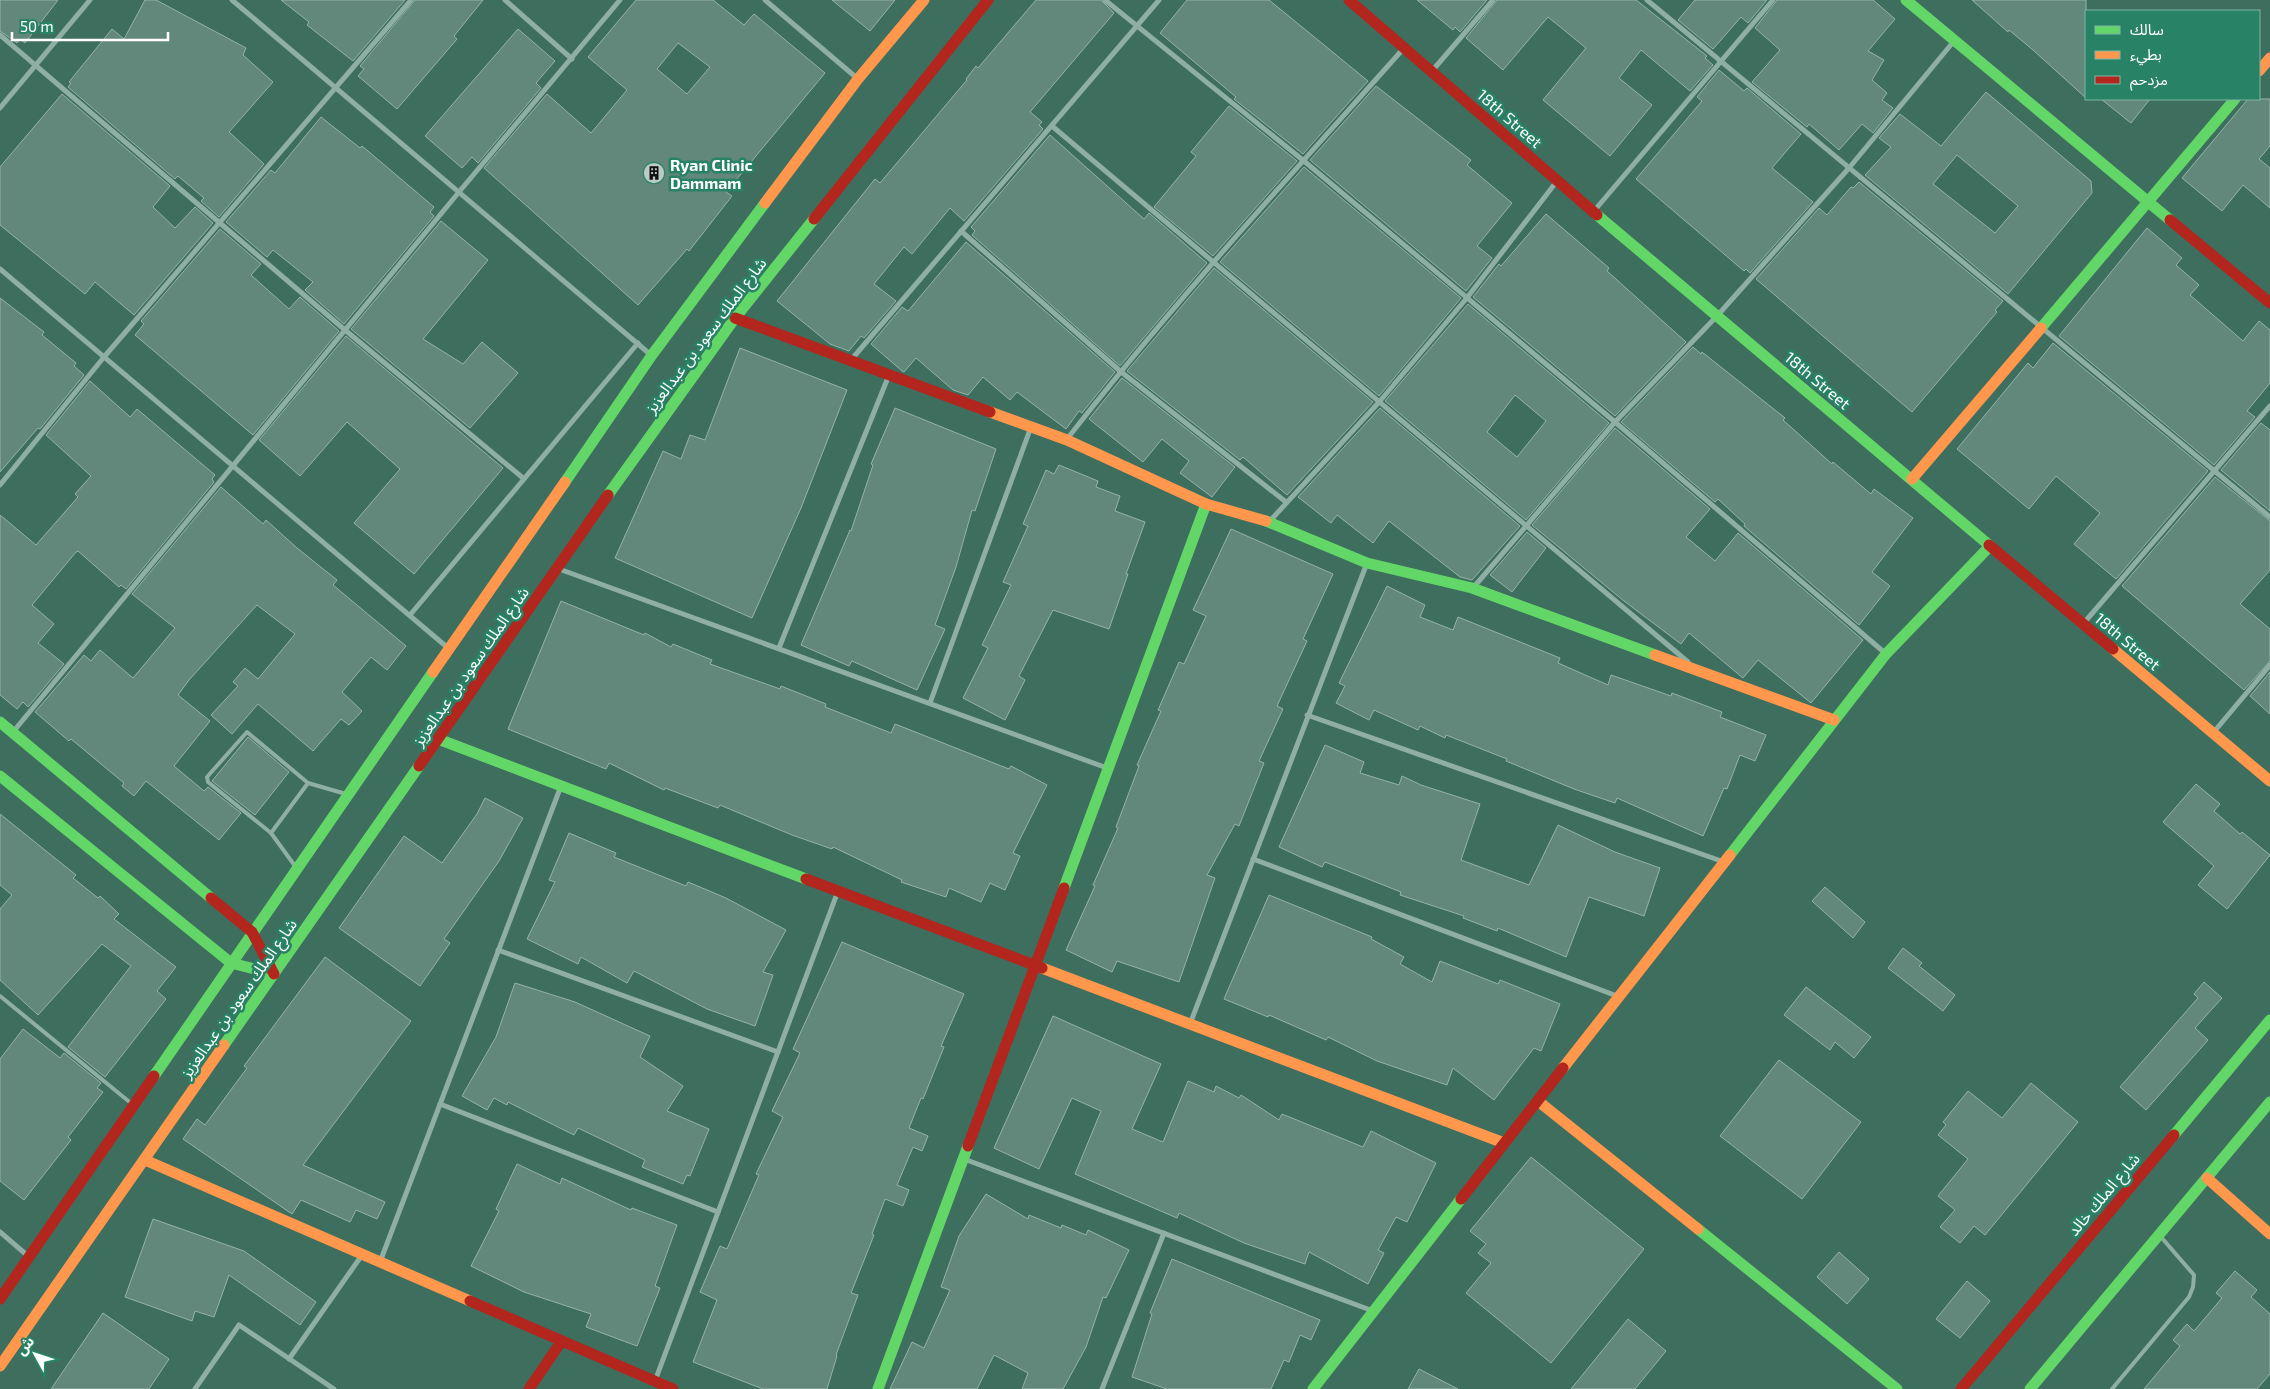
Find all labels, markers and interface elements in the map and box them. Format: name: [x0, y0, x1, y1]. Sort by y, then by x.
scale bar: [12, 10, 169, 42]
legend: [2085, 10, 2260, 100]
text: 50 m: [20, 17, 54, 35]
text: سالك: [2130, 20, 2164, 38]
text: بطيء: [2130, 45, 2162, 66]
text: مزدحم: [2130, 70, 2168, 91]
street label: 18th Street: [1474, 85, 1546, 151]
place label: Ryan Clinic Dammam: [670, 155, 753, 192]
building icon: Ryan Clinic Dammam: [642, 161, 666, 185]
street label: شارع الملك سعود بن عبدالعزيز: [640, 254, 773, 420]
street label: 18th Street: [1781, 347, 1855, 413]
street label: شارع الملك سعود بن عبدالعزيز: [407, 583, 535, 752]
street label: 18th Street: [2091, 608, 2165, 674]
street label: شارع الملك سعود بن عبدالعزيز: [175, 915, 303, 1084]
street label: شارع الملك خالد: [2063, 1149, 2146, 1242]
north arrow: [10, 1329, 60, 1379]
text: ش: [12, 1333, 37, 1358]

